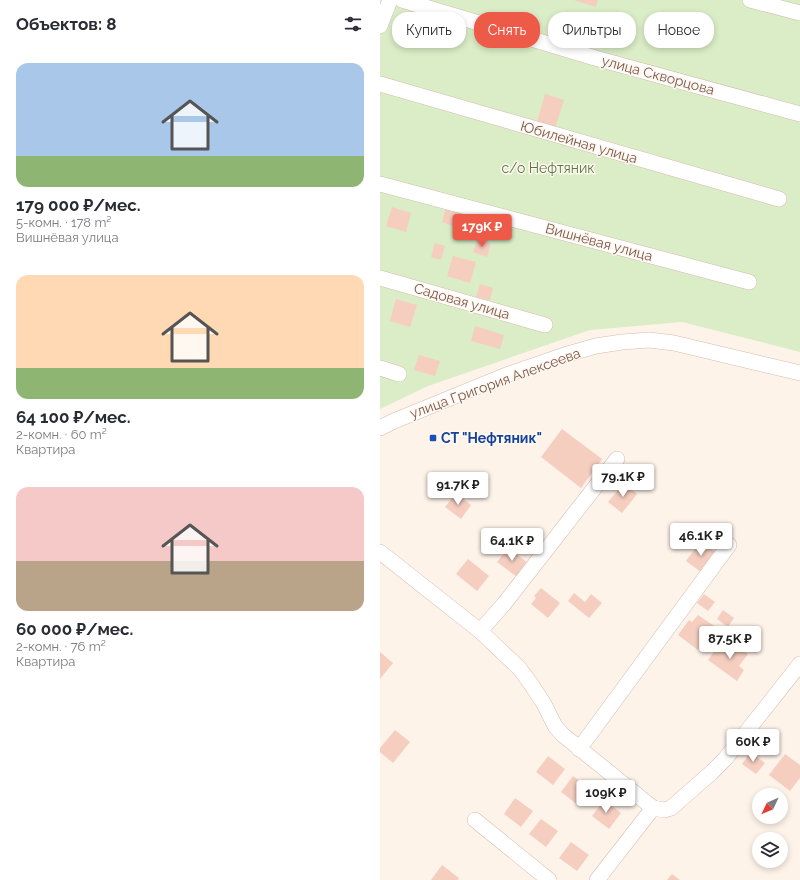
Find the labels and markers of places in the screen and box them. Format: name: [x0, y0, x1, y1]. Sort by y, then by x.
pin: 179K ₽: [449, 214, 515, 248]
place label: СТ "Нефтяник": [441, 430, 542, 446]
marker: СТ "Нефтяник": [428, 433, 438, 443]
pin: 79.1K ₽: [586, 464, 660, 498]
pin: 91.7K ₽: [421, 472, 495, 506]
pin: 46.1K ₽: [664, 523, 738, 557]
pin: 64.1K ₽: [475, 528, 549, 562]
pin: 87.5K ₽: [693, 626, 767, 660]
pin: 60K ₽: [725, 729, 781, 763]
pin: 109K ₽: [573, 780, 639, 814]

